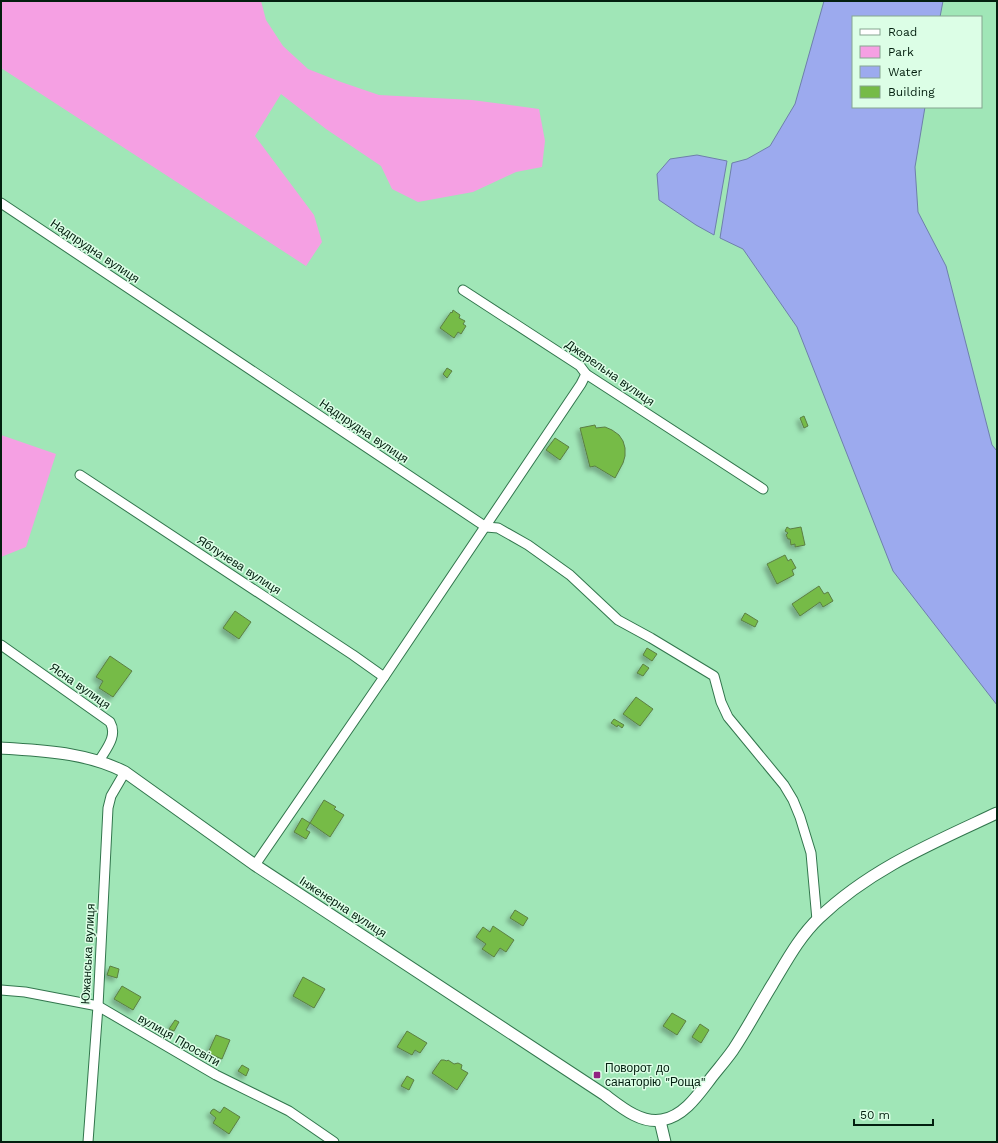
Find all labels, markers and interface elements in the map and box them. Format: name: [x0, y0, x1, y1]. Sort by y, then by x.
legend: [852, 16, 982, 108]
text: Road: [888, 25, 917, 39]
text: Park: [888, 45, 914, 59]
text: Water: [888, 65, 923, 79]
text: Building: [888, 85, 935, 99]
street label: Надпрудна вулиця: [48, 216, 142, 286]
street label: Джерельна вулиця: [563, 337, 657, 409]
street label: Надпрудна вулиця: [317, 396, 411, 466]
street label: Яблунева вулиця: [194, 533, 284, 597]
street label: Ясна вулиця: [47, 660, 113, 712]
street label: Інженерна вулиця: [297, 874, 389, 940]
street label: Южанська вулиця: [78, 903, 98, 1005]
street label: вулиця Просвіти: [136, 1011, 222, 1069]
place label: Поворот до санаторію "Роща": [605, 1061, 706, 1089]
marker: Поворот до санаторію "Роща": [592, 1070, 602, 1080]
scale bar: [854, 1101, 933, 1127]
text: 50 m: [860, 1108, 890, 1122]

